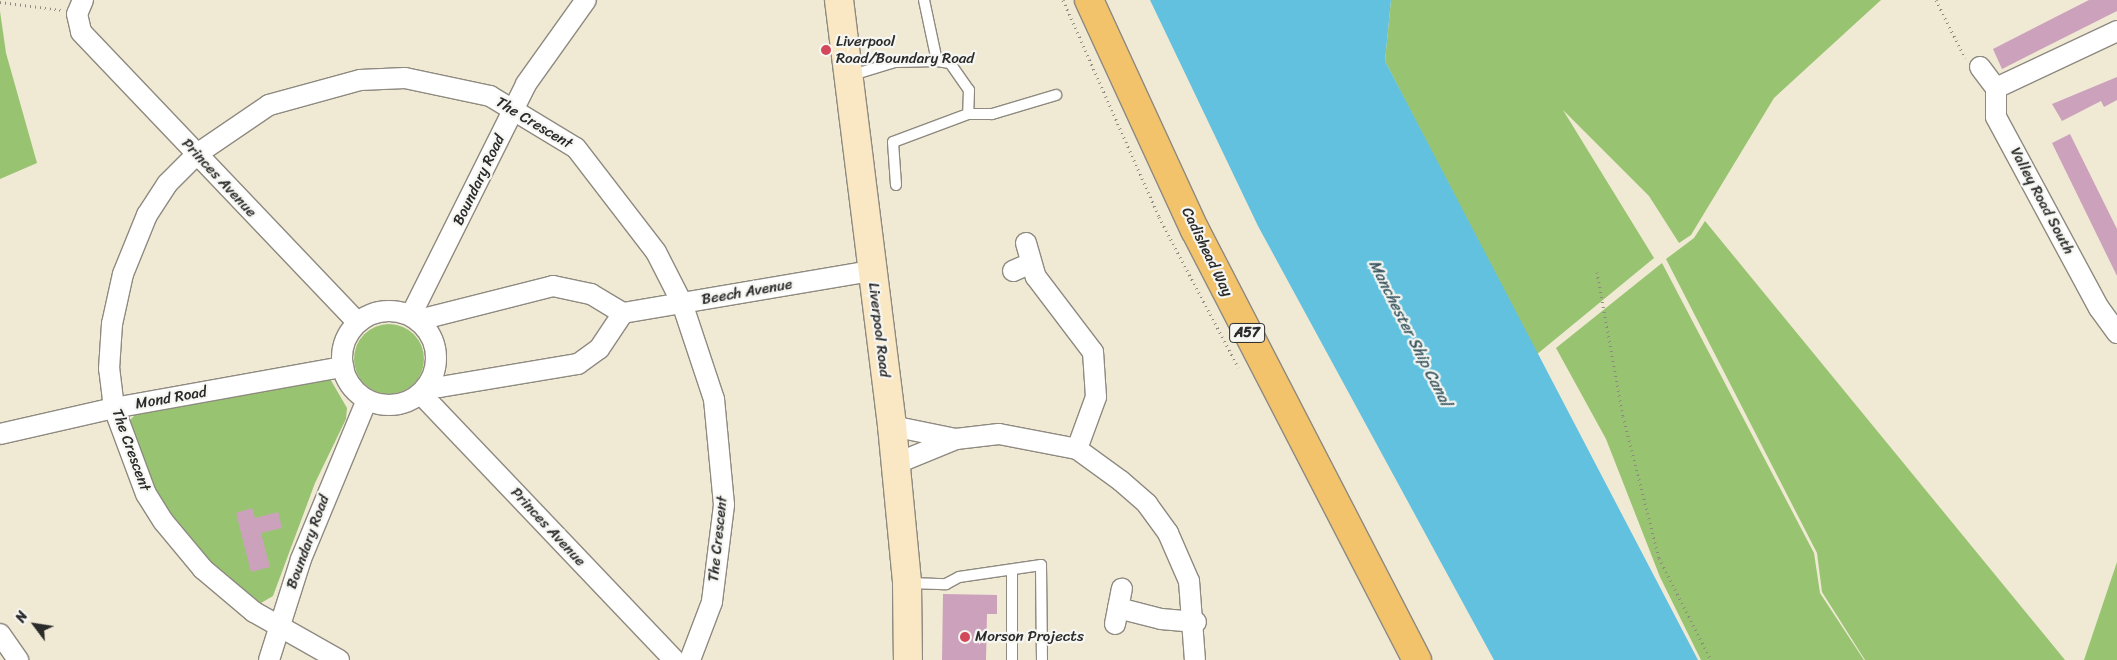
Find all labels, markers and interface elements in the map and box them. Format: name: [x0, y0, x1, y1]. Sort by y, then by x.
place label: Liverpool Road/Boundary Road: [836, 32, 974, 67]
marker: Liverpool Road/Boundary Road: [820, 44, 832, 56]
street label: The Crescent: [492, 93, 576, 153]
street label: Boundary Road: [449, 132, 509, 228]
street label: Princes Avenue: [178, 135, 260, 221]
street label: Valley Road South: [2006, 144, 2078, 258]
street label: Cadishead Way: [1178, 204, 1236, 300]
water label: Manchester Ship Canal: [1365, 257, 1455, 409]
street label: Beech Avenue: [700, 275, 794, 309]
street label: Liverpool Road: [864, 282, 894, 378]
road number: A57: [1228, 322, 1266, 344]
street label: Mond Road: [134, 383, 208, 413]
street label: The Crescent: [108, 406, 154, 494]
street label: Princes Avenue: [507, 484, 589, 570]
street label: Boundary Road: [283, 493, 333, 591]
street label: The Crescent: [704, 494, 732, 584]
north arrow: [10, 600, 60, 650]
text: N: [8, 606, 35, 628]
place label: Morson Projects: [975, 628, 1084, 646]
marker: Morson Projects: [959, 631, 971, 643]

